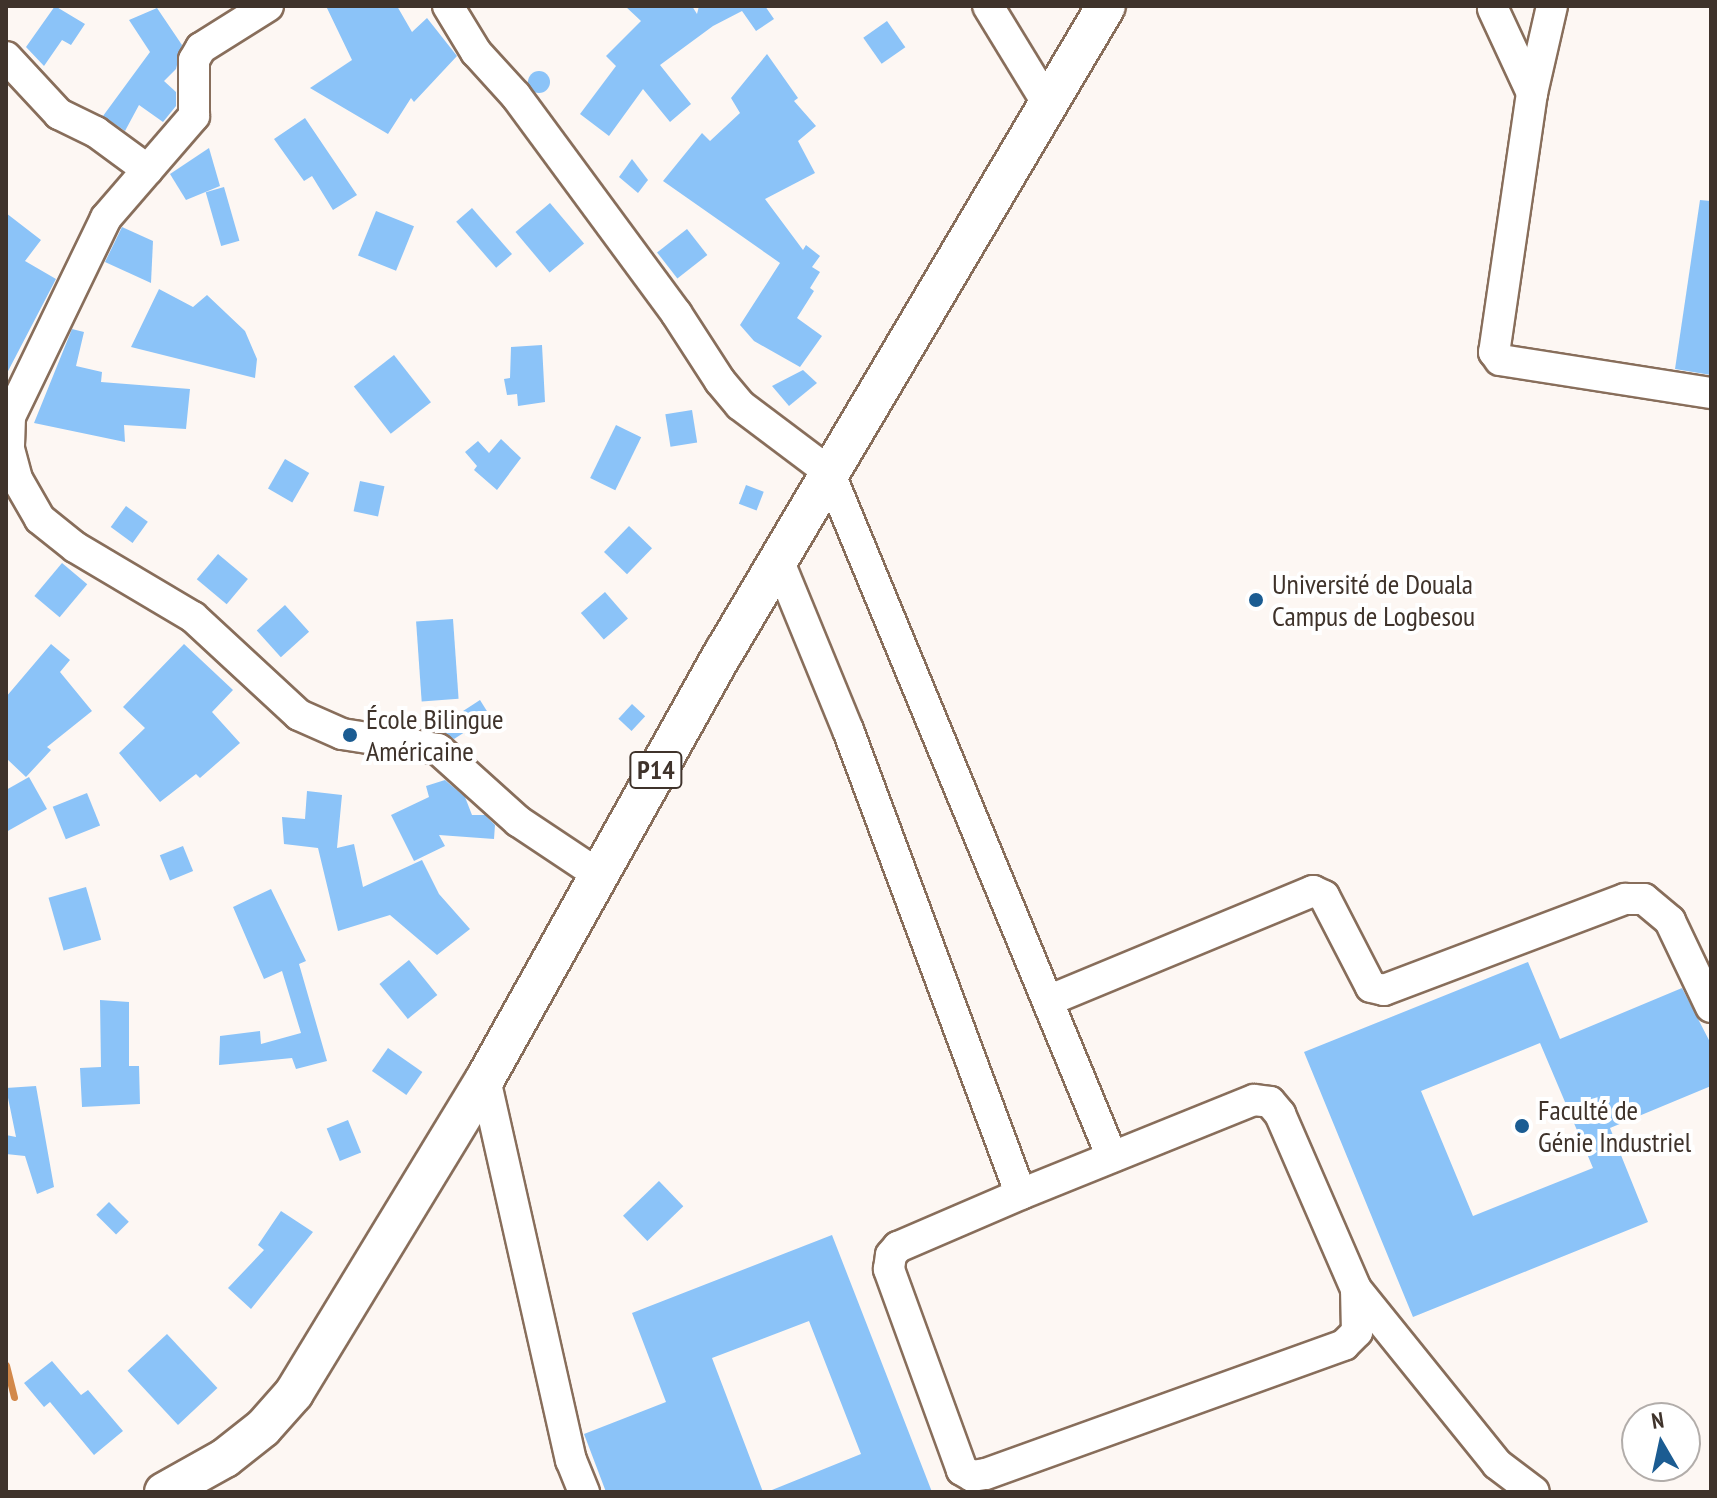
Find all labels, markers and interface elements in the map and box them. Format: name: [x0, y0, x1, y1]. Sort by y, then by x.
place label: Université de Douala Campus de Logbesou: [1272, 567, 1475, 633]
marker: Université de Douala Campus de Logbesou: [1247, 591, 1265, 609]
place label: École Bilingue Américaine: [366, 702, 504, 768]
marker: École Bilingue Américaine: [341, 726, 359, 744]
road number: P14: [628, 748, 684, 792]
place label: Faculté de Génie Industriel: [1538, 1093, 1691, 1159]
marker: Faculté de Génie Industriel: [1513, 1117, 1531, 1135]
north arrow: [1621, 1402, 1701, 1482]
text: N: [1649, 1406, 1666, 1435]

